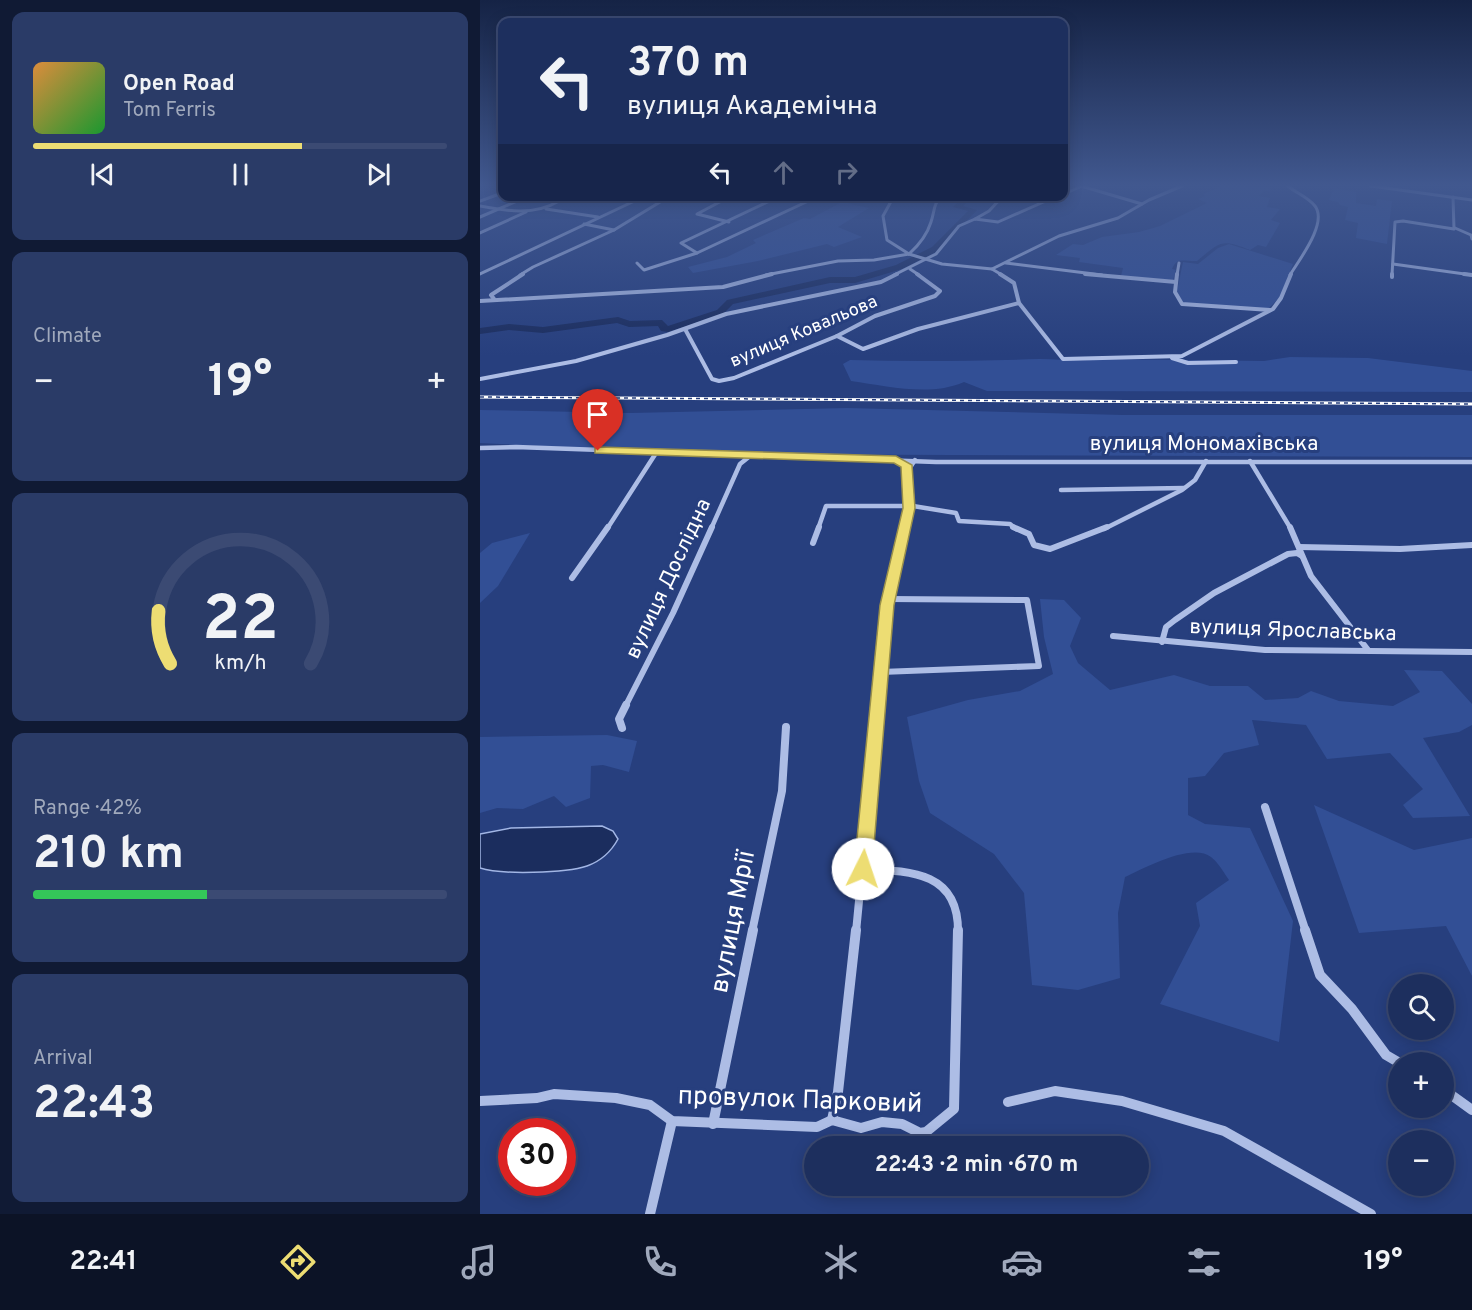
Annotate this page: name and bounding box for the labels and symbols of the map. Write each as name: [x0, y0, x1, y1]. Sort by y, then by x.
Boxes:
street label: вулиця Ковальова: [727, 291, 881, 373]
pin: [572, 389, 623, 451]
street label: вулиця Мономахівська: [1090, 431, 1318, 458]
street label: вулиця Дослідна: [620, 495, 718, 663]
street label: вулиця Ярославська: [1189, 614, 1397, 648]
position arrow: [831, 837, 895, 901]
street label: вулиця Мрії: [704, 848, 764, 996]
street label: провулок Парковий: [677, 1080, 923, 1122]
speed limit sign: 30: [498, 1118, 576, 1196]

